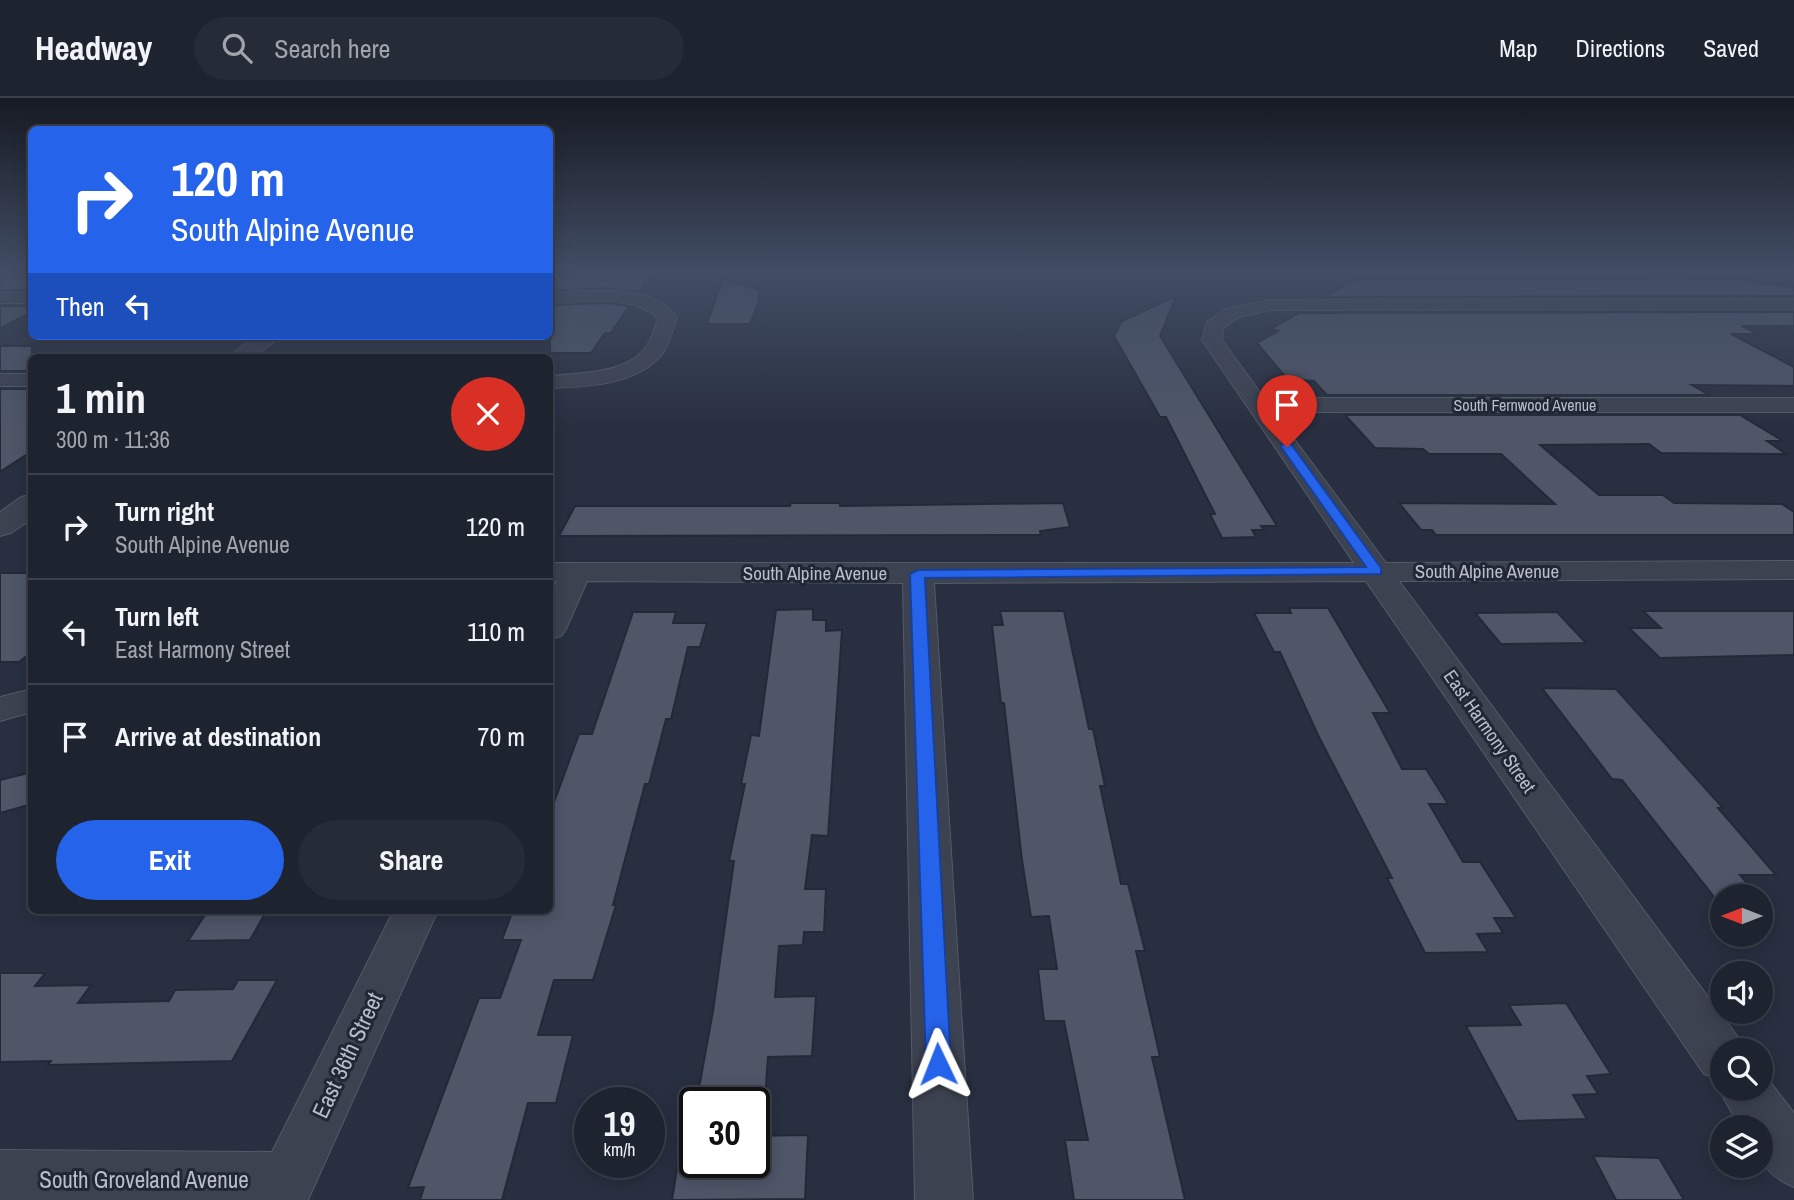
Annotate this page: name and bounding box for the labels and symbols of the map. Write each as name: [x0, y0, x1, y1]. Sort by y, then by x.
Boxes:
pin: [1257, 375, 1317, 447]
street label: South Fernwood Avenue: [1454, 394, 1596, 416]
street label: South Alpine Avenue: [1415, 558, 1559, 584]
street label: South Alpine Avenue: [743, 560, 887, 586]
street label: East Harmony Street: [1438, 664, 1542, 798]
north arrow: [1710, 884, 1773, 947]
street label: East 36th Street: [304, 987, 390, 1123]
position arrow: [901, 1027, 975, 1101]
speed limit sign: 30: [679, 1087, 770, 1178]
street label: South Groveland Avenue: [39, 1164, 249, 1195]

